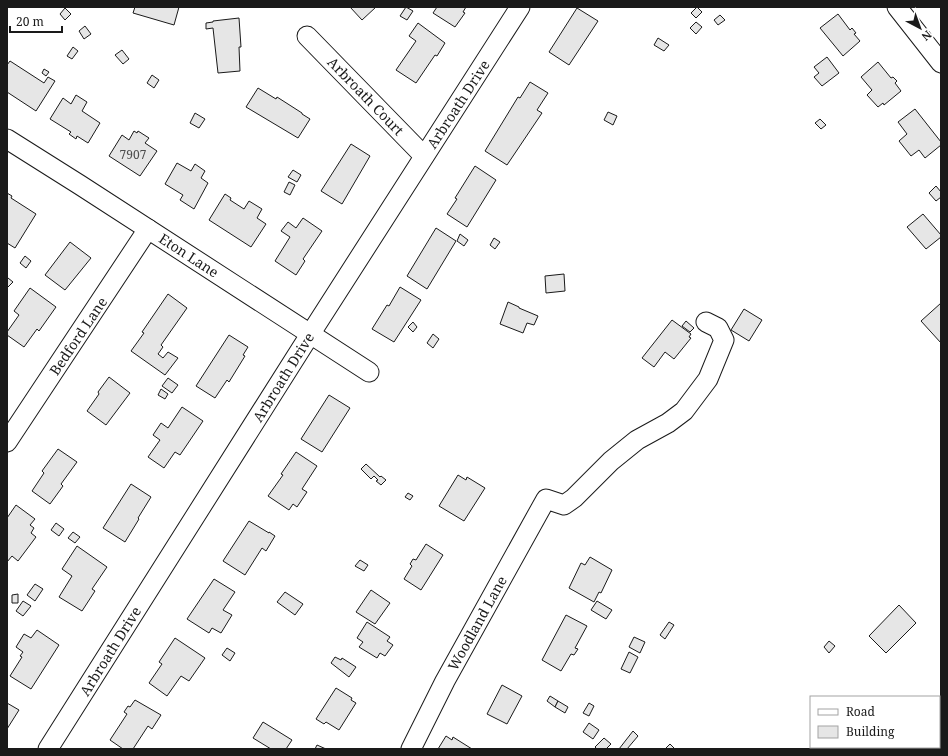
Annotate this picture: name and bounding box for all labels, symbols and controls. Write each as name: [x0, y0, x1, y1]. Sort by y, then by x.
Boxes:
scale bar: [10, 8, 62, 34]
north arrow: [900, 8, 940, 48]
text: 20 m: [16, 13, 44, 30]
text: N: [918, 27, 935, 45]
street label: Arbroath Court: [324, 53, 408, 139]
street label: Arbroath Drive: [422, 56, 494, 152]
house number: 7907: [120, 146, 147, 163]
street label: Eton Lane: [156, 229, 222, 281]
street label: Bedford Lane: [45, 293, 111, 379]
street label: Arbroath Drive: [248, 329, 318, 425]
street label: Woodland Lane: [443, 572, 511, 674]
street label: Arbroath Drive: [75, 603, 145, 699]
legend: [810, 696, 940, 748]
text: Road: [846, 703, 876, 720]
text: Building: [846, 723, 895, 740]

